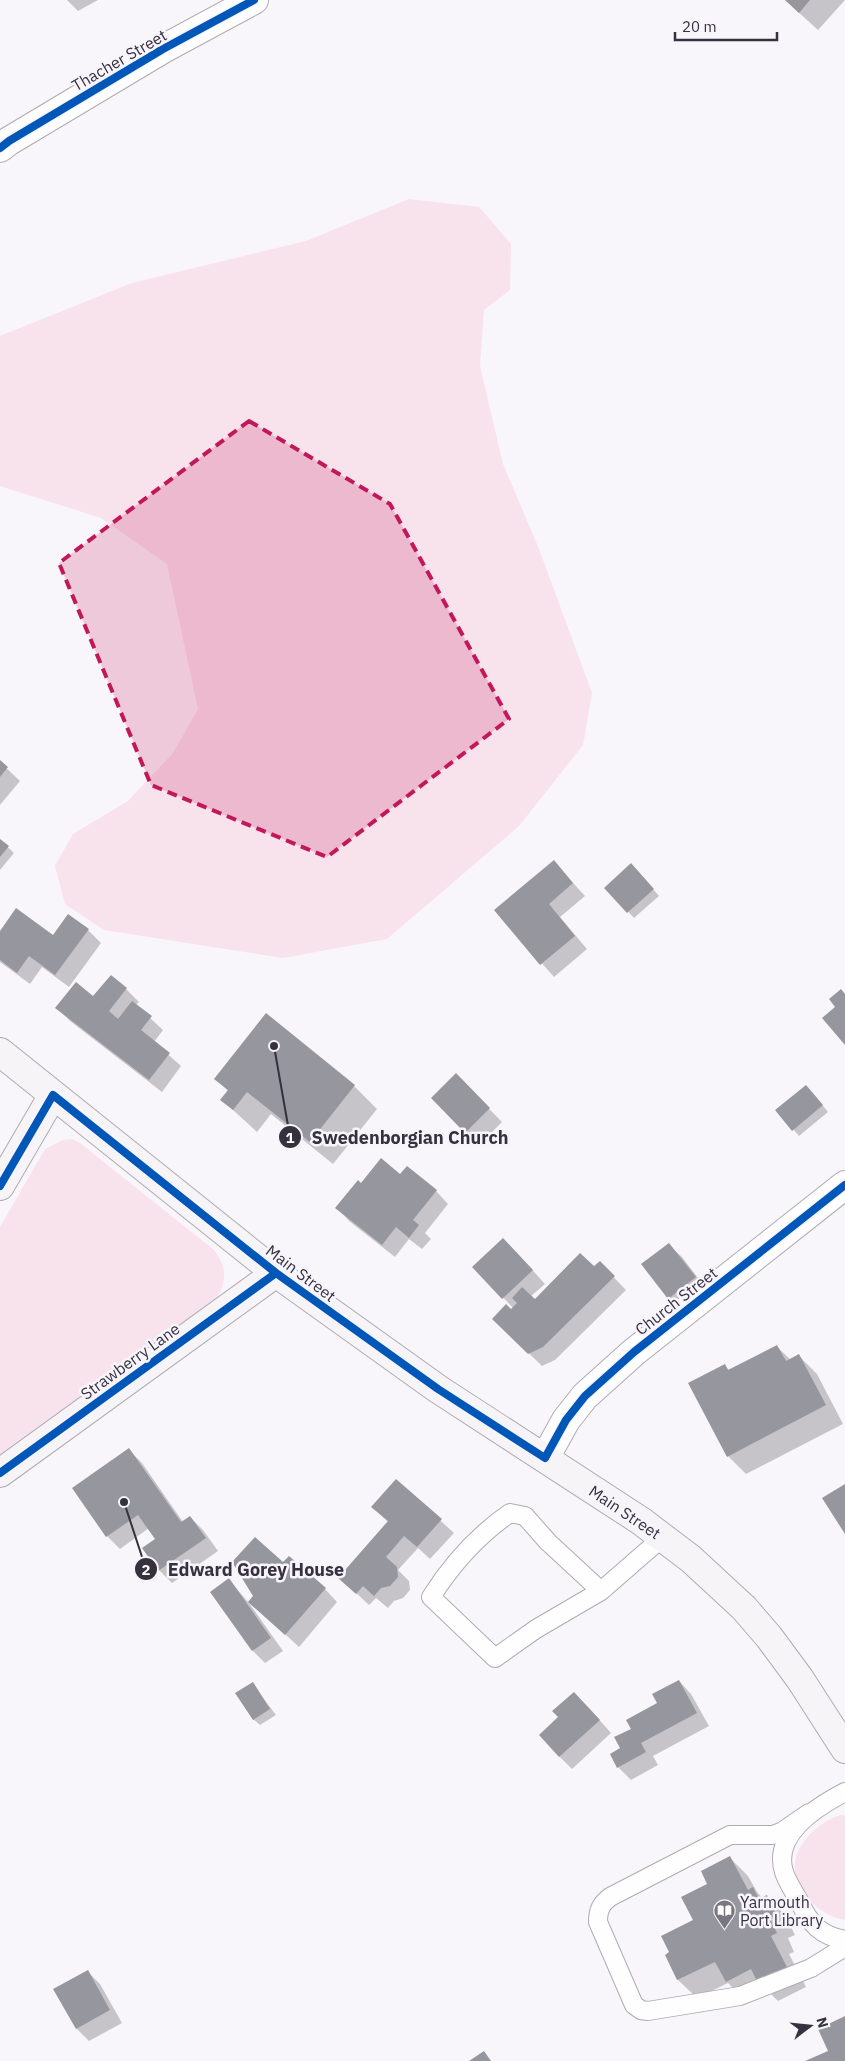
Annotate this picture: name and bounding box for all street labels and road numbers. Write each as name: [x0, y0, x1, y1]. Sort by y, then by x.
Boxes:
street label: Thacher Street: [68, 25, 170, 95]
street label: Main Street: [262, 1240, 340, 1306]
street label: Church Street: [631, 1263, 721, 1339]
street label: Strawberry Lane: [77, 1318, 184, 1404]
street label: Main Street: [585, 1481, 665, 1543]

